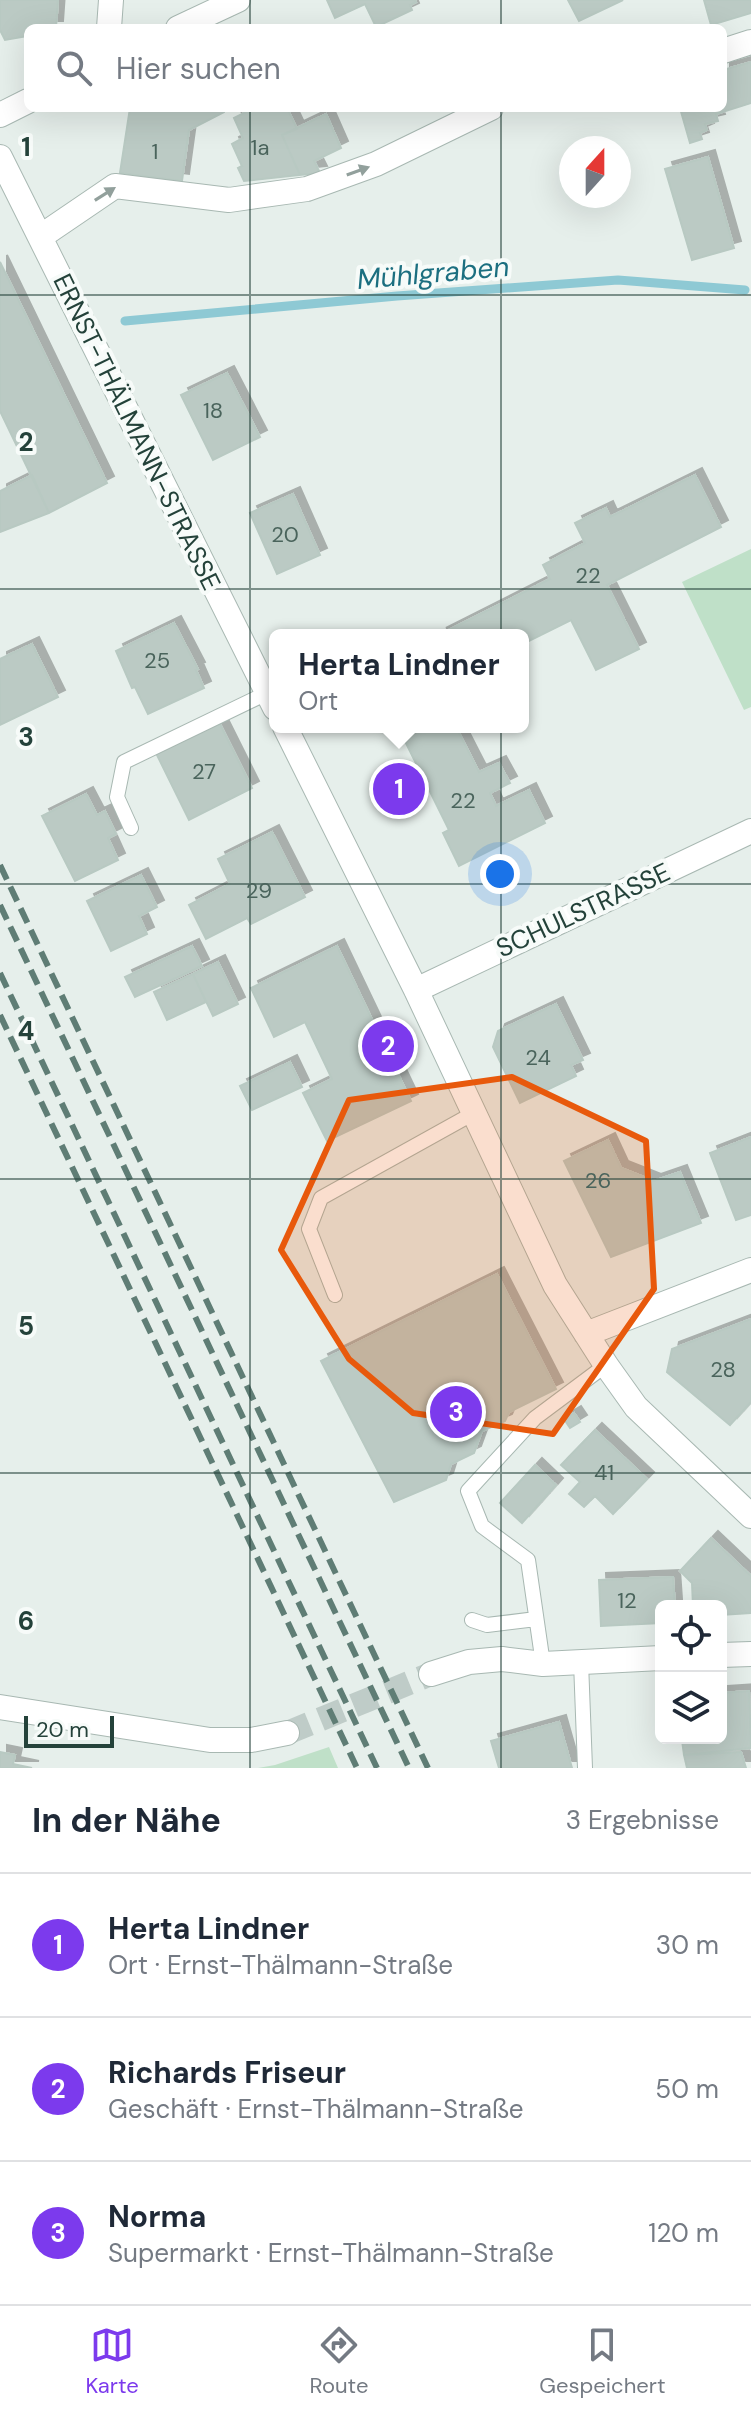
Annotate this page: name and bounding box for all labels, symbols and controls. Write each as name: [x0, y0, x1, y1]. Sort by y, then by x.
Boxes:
search box: [24, 24, 727, 112]
icon: search: [52, 46, 96, 90]
text: Hier suchen: [116, 49, 281, 88]
text: 1: [21, 130, 31, 164]
house number: 1a: [251, 133, 269, 162]
north arrow: [559, 136, 631, 208]
house number: 1: [152, 137, 158, 166]
one-way arrow: [346, 164, 370, 177]
one-way arrow: [93, 187, 116, 202]
water label: Mühlgraben: [355, 248, 511, 298]
street label: ERNST-THÄLMANN-STRASSE: [45, 268, 229, 596]
house number: 18: [203, 396, 223, 425]
text: 2: [18, 425, 34, 459]
house number: 20: [271, 520, 299, 549]
house number: 22: [575, 561, 601, 590]
popup: [269, 629, 529, 733]
text: Herta Lindner: [298, 645, 500, 684]
house number: 25: [144, 646, 170, 675]
text: Ort: [298, 684, 338, 718]
text: 3: [18, 720, 34, 754]
house number: 27: [192, 757, 216, 786]
pin: 1: [373, 759, 425, 819]
house number: 22: [450, 786, 476, 815]
your location: [480, 854, 520, 894]
street label: SCHULSTRASSE: [491, 855, 675, 965]
house number: 29: [246, 876, 272, 905]
text: 4: [18, 1014, 34, 1048]
pin: 2: [362, 1016, 414, 1076]
house number: 24: [525, 1043, 551, 1072]
house number: 26: [585, 1166, 611, 1195]
text: 5: [18, 1309, 34, 1343]
house number: 28: [710, 1355, 736, 1384]
pin: 3: [430, 1382, 482, 1442]
house number: 41: [594, 1458, 614, 1487]
house number: 12: [617, 1586, 637, 1615]
map controls: [655, 1600, 727, 1744]
button: locate: [655, 1600, 727, 1672]
text: 6: [18, 1604, 34, 1638]
button: layers: [655, 1672, 727, 1744]
scale bar: [24, 1712, 114, 1748]
text: 20 m: [36, 1715, 89, 1744]
text: In der Nähe: [32, 1798, 221, 1843]
text: 3 Ergebnisse: [566, 1803, 719, 1837]
text: Herta Lindner: [108, 1909, 309, 1948]
text: 1: [53, 1928, 63, 1962]
text: 30 m: [656, 1928, 719, 1962]
text: Ort · Ernst-Thälmann-Straße: [108, 1948, 453, 1982]
text: Richards Friseur: [108, 2053, 346, 2092]
text: 2: [50, 2072, 66, 2106]
text: 50 m: [655, 2072, 719, 2106]
text: Geschäft · Ernst-Thälmann-Straße: [108, 2092, 524, 2126]
text: Norma: [108, 2197, 206, 2236]
text: 3: [50, 2216, 66, 2250]
text: 120 m: [648, 2216, 719, 2250]
text: Supermarkt · Ernst-Thälmann-Straße: [108, 2236, 554, 2270]
tab: Karte: [85, 2323, 139, 2400]
tab: Route: [310, 2323, 368, 2400]
tab: Gespeichert: [539, 2323, 666, 2400]

